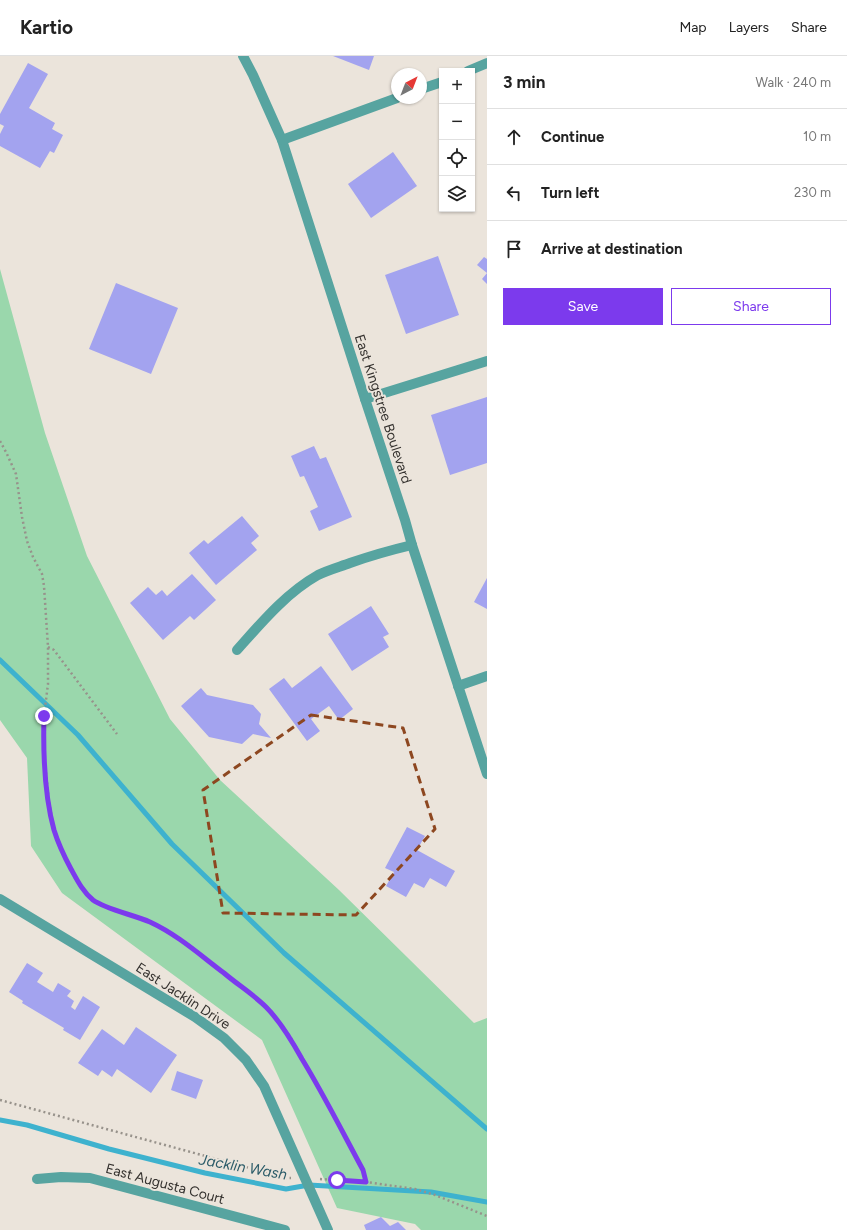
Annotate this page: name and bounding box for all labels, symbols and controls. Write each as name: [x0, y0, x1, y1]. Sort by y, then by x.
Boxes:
text: Kartio: [20, 16, 73, 39]
text: Map: [679, 19, 707, 36]
text: Layers: [729, 19, 769, 36]
text: Share: [791, 19, 827, 36]
north arrow: [391, 68, 427, 104]
map controls: [439, 68, 475, 212]
button: +: [439, 68, 475, 104]
text: 3 min: [503, 72, 545, 92]
text: Walk · 240 m: [756, 75, 831, 90]
button: −: [439, 104, 475, 140]
icon: ahead: [503, 126, 525, 148]
text: Continue: [541, 128, 604, 146]
text: 10 m: [803, 129, 831, 144]
button: locate: [439, 140, 475, 176]
button: layers: [439, 176, 475, 212]
icon: left: [503, 182, 525, 204]
text: Turn left: [541, 184, 599, 202]
text: 230 m: [794, 185, 831, 200]
icon: arrive: [503, 238, 525, 260]
text: Arrive at destination: [541, 240, 682, 258]
button: Save: [503, 288, 663, 325]
button: Share: [671, 288, 831, 325]
street label: East Kingstree Boulevard: [351, 332, 415, 486]
route end: [35, 707, 53, 725]
street label: East Jacklin Drive: [132, 959, 234, 1033]
water label: Jacklin Wash: [197, 1150, 288, 1184]
street label: East Augusta Court: [104, 1160, 226, 1208]
route start: [328, 1171, 346, 1189]

